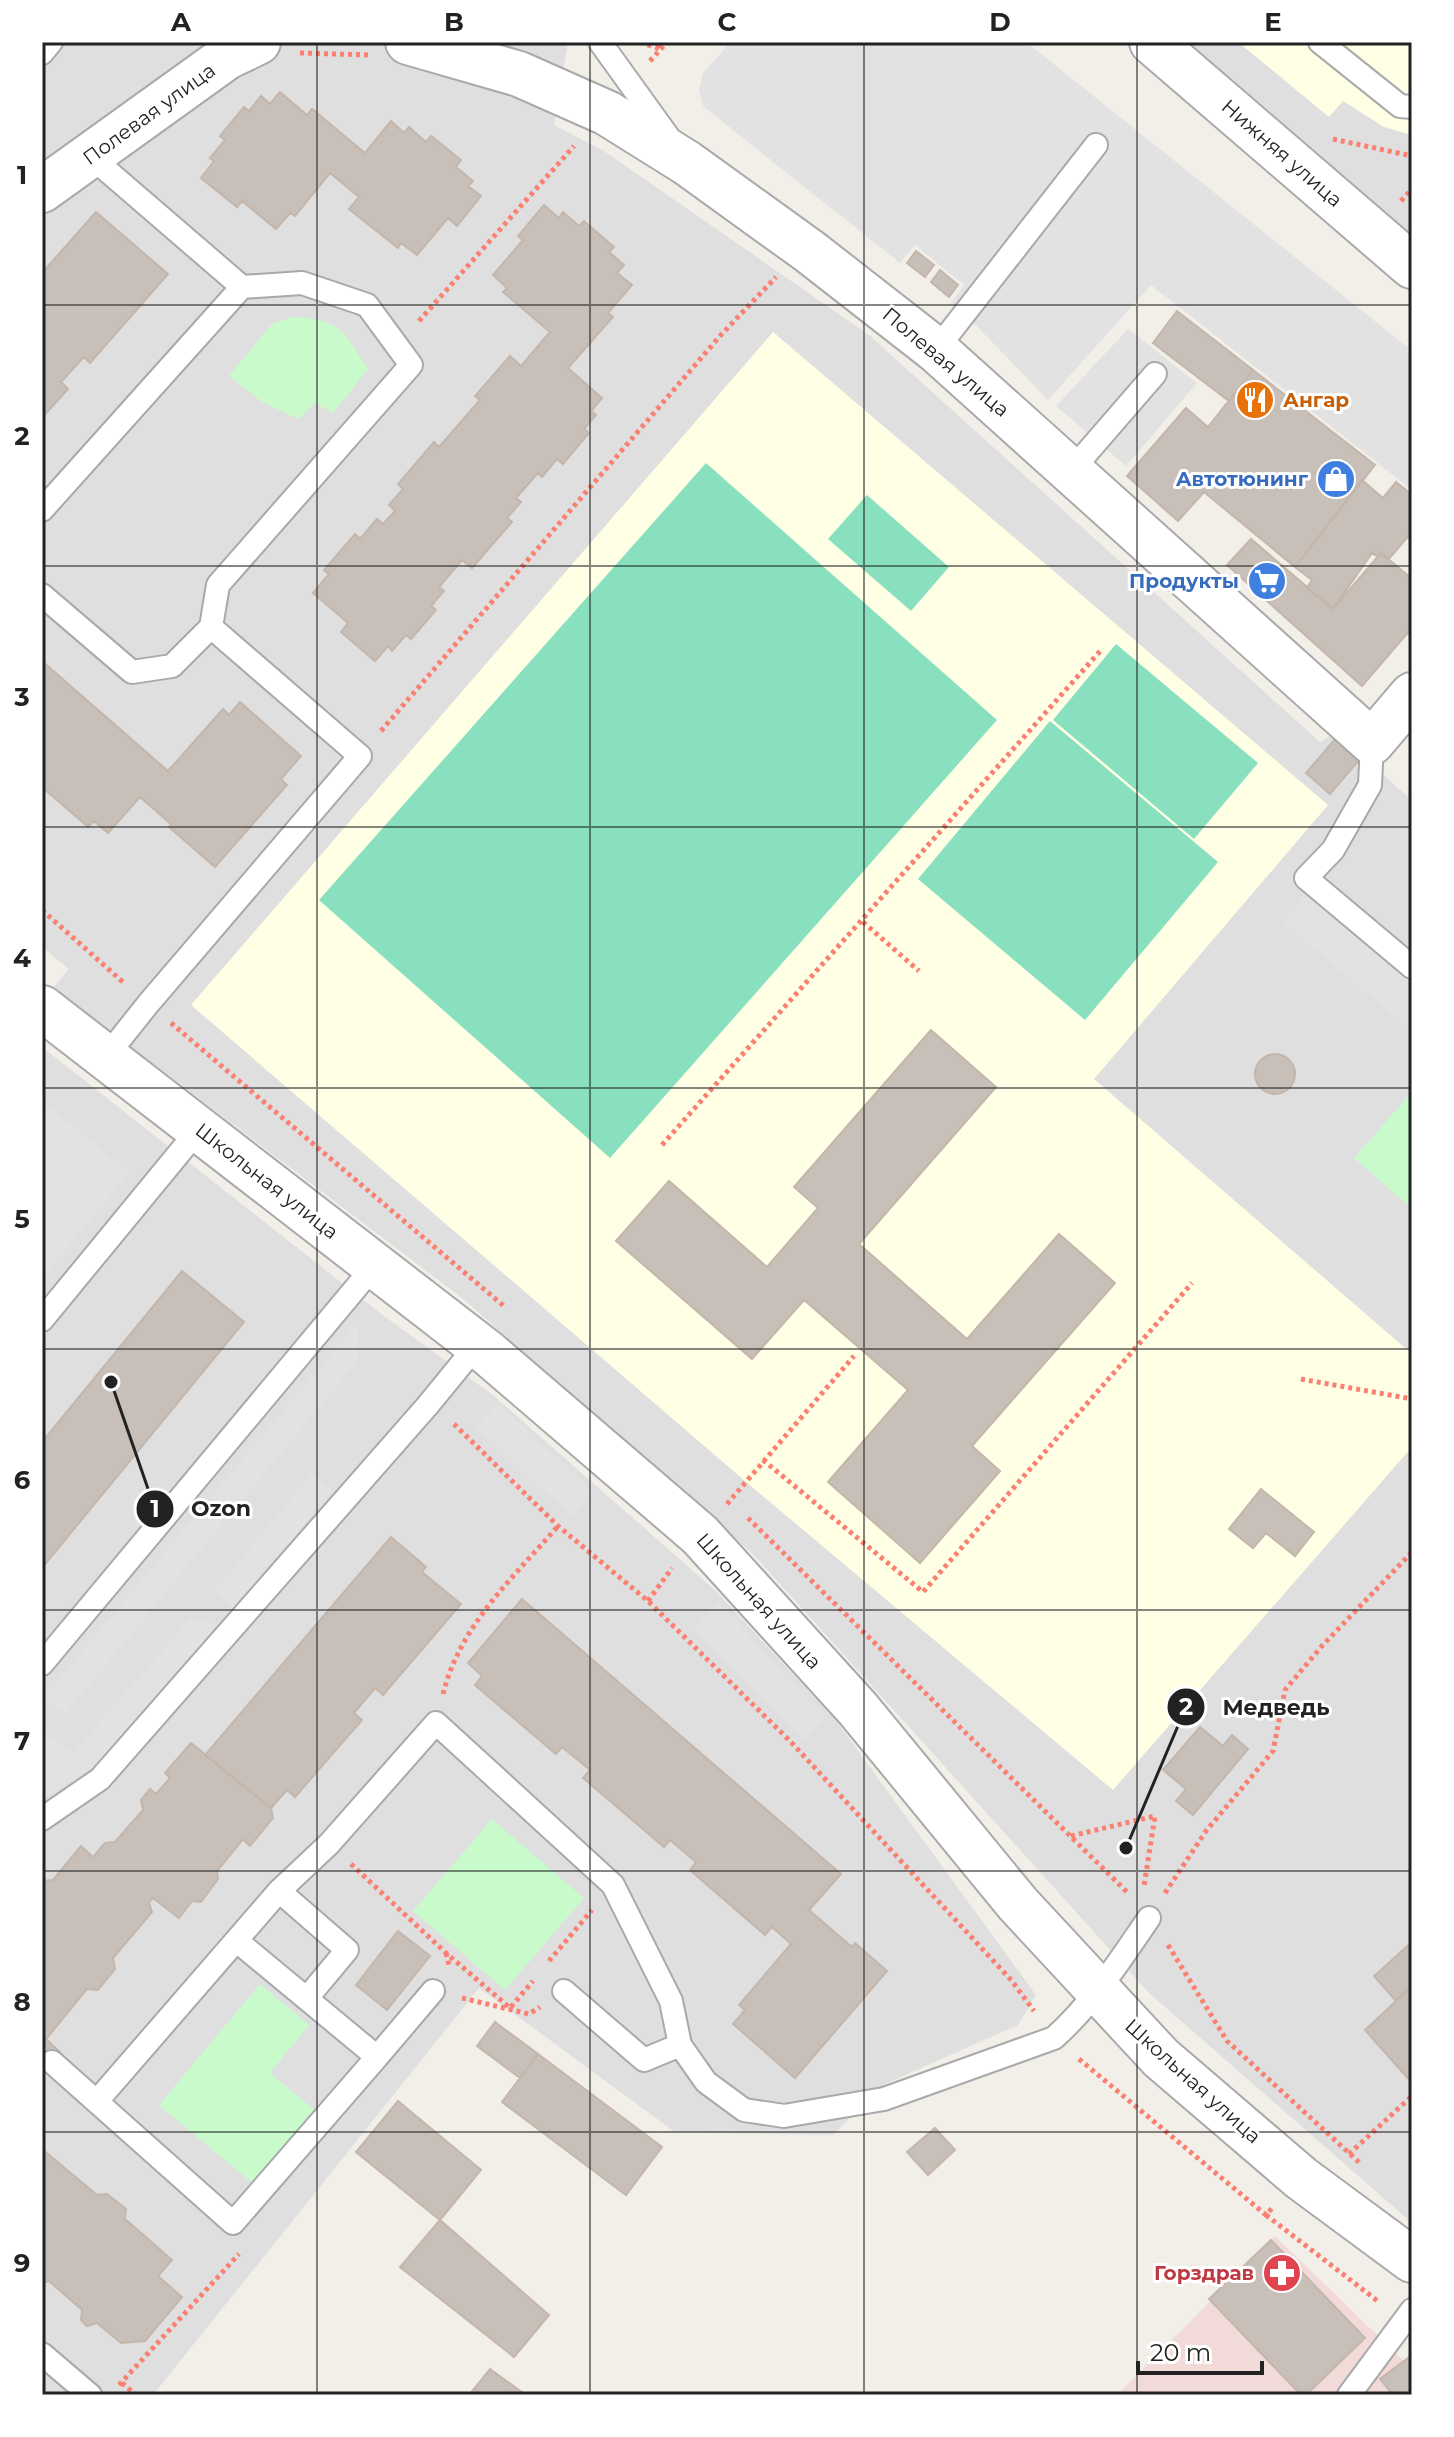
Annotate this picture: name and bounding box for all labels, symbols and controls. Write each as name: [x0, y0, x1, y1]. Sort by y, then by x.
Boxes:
text: A: [170, 6, 192, 38]
text: B: [444, 6, 464, 38]
text: C: [718, 6, 737, 38]
text: D: [989, 6, 1011, 38]
text: E: [1264, 6, 1282, 38]
street label: Полевая улица: [78, 58, 220, 170]
street label: Нижняя улица: [1217, 94, 1347, 212]
text: 1: [17, 159, 27, 191]
street label: Полевая улица: [878, 302, 1014, 422]
restaurant icon: Ангар: [1234, 379, 1276, 421]
place label: Ангар: [1283, 388, 1349, 412]
text: 2: [14, 420, 30, 452]
shop icon: Автотюнинг: [1315, 458, 1357, 500]
place label: Автотюнинг: [1176, 467, 1309, 491]
supermarket icon: Продукты: [1246, 560, 1288, 602]
place label: Продукты: [1129, 569, 1239, 593]
text: 3: [13, 681, 30, 713]
text: 4: [13, 942, 31, 974]
street label: Школьная улица: [191, 1118, 343, 1244]
text: 5: [14, 1203, 30, 1235]
text: 6: [14, 1464, 31, 1496]
callout: Ozon: [135, 1486, 267, 1532]
text: 1: [150, 1494, 160, 1523]
text: Ozon: [191, 1495, 251, 1522]
street label: Школьная улица: [692, 1528, 826, 1674]
callout: Медведь: [1166, 1684, 1345, 1730]
text: 2: [1179, 1692, 1193, 1721]
text: Медведь: [1222, 1694, 1330, 1721]
text: 7: [14, 1725, 30, 1757]
text: 8: [13, 1986, 31, 2018]
street label: Школьная улица: [1120, 2014, 1266, 2148]
text: 9: [14, 2247, 30, 2279]
pharmacy icon: Горздрав: [1261, 2252, 1303, 2294]
place label: Горздрав: [1154, 2261, 1254, 2285]
scale bar: [1138, 2325, 1262, 2375]
text: 20 m: [1150, 2338, 1211, 2367]

